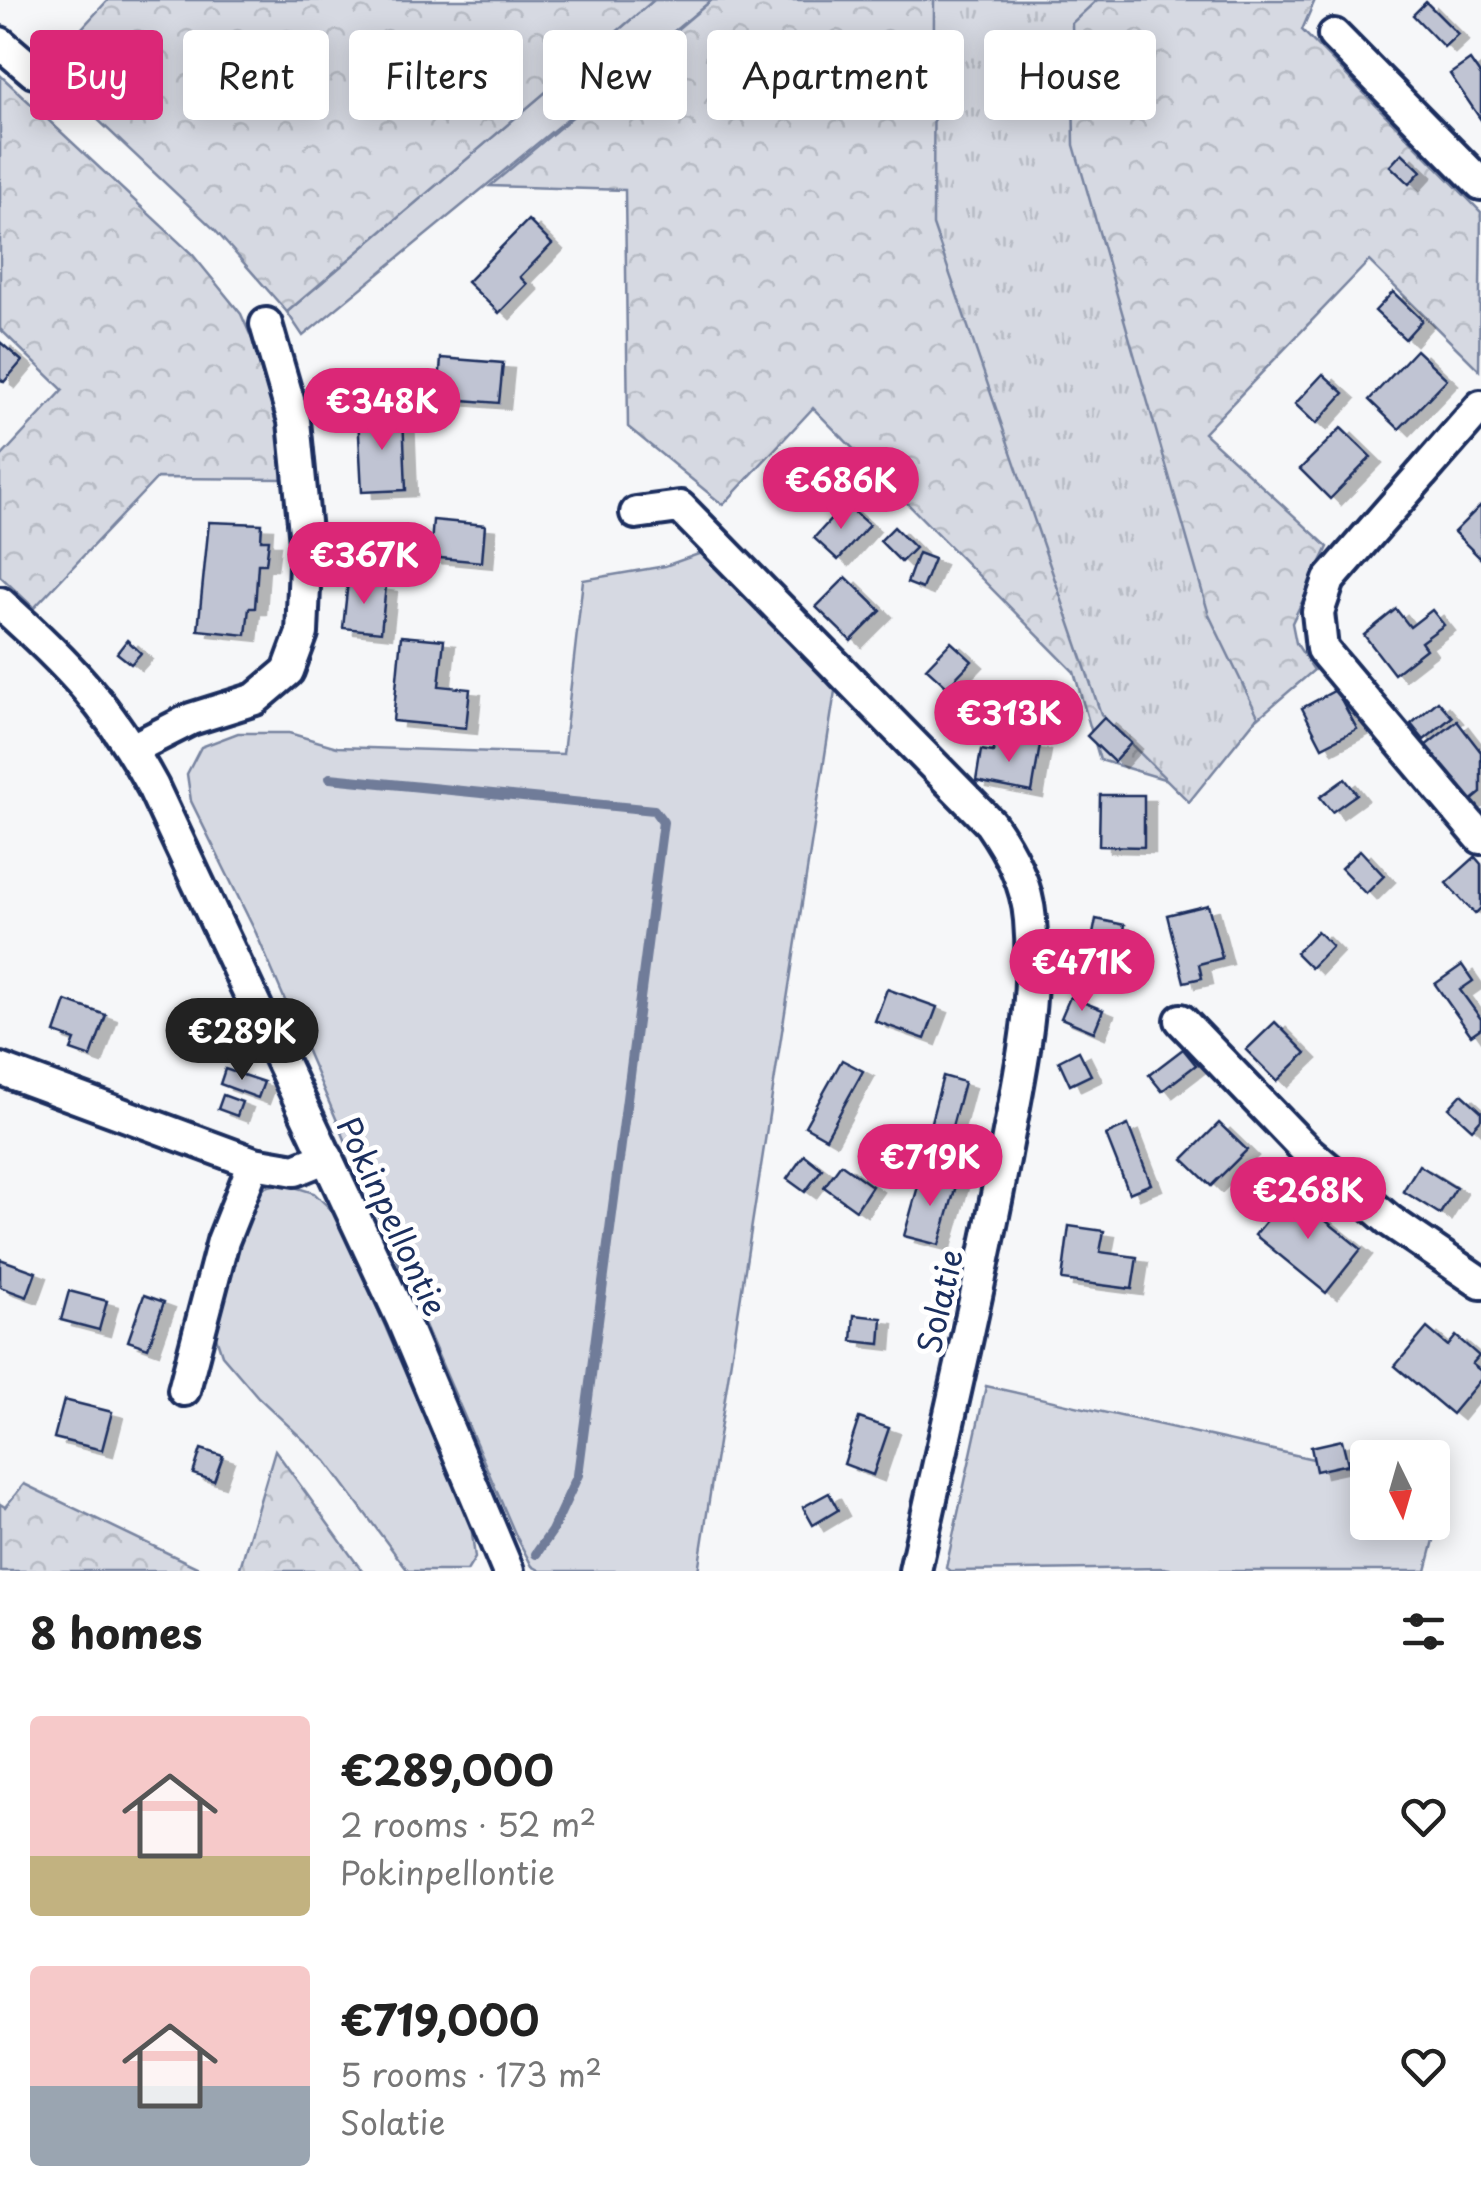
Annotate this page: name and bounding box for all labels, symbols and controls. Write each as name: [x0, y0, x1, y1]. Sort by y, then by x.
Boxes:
chip: Buy: [30, 30, 163, 120]
chip: Rent: [183, 30, 329, 120]
chip: Filters: [349, 30, 523, 120]
chip: New: [543, 30, 687, 120]
chip: Apartment: [707, 30, 964, 120]
chip: House: [984, 30, 1156, 120]
pin: €348K: [312, 368, 452, 453]
text: €348K: [325, 376, 439, 424]
pin: €686K: [771, 447, 911, 532]
text: €686K: [785, 455, 897, 503]
pin: €367K: [294, 522, 434, 607]
text: €367K: [309, 530, 419, 578]
pin: €313K: [939, 680, 1079, 765]
text: €313K: [956, 688, 1062, 736]
pin: €471K: [1012, 929, 1152, 1014]
text: €471K: [1032, 937, 1132, 985]
pin: €289K: [172, 998, 312, 1083]
text: €289K: [188, 1006, 296, 1054]
street label: Pokinpellontie: [326, 1108, 460, 1324]
pin: €719K: [860, 1124, 1000, 1209]
text: €719K: [879, 1132, 981, 1180]
pin: €268K: [1238, 1157, 1378, 1242]
text: €268K: [1252, 1165, 1364, 1213]
street label: Solatie: [904, 1244, 974, 1358]
north arrow: [1350, 1440, 1450, 1540]
map controls: [1350, 1440, 1450, 1540]
text: 8 homes: [30, 1600, 203, 1663]
icon: filters: [1396, 1604, 1451, 1659]
text: €289,000: [340, 1737, 554, 1800]
icon: home: [110, 1756, 230, 1876]
icon: heart: [1396, 1789, 1451, 1844]
text: 2 rooms · 52 m²: [340, 1800, 596, 1848]
text: Pokinpellontie: [340, 1848, 555, 1896]
text: €719,000: [340, 1987, 539, 2050]
icon: home: [110, 2006, 230, 2126]
icon: heart: [1396, 2039, 1451, 2094]
text: 5 rooms · 173 m²: [340, 2050, 602, 2098]
text: Solatie: [340, 2098, 445, 2146]

